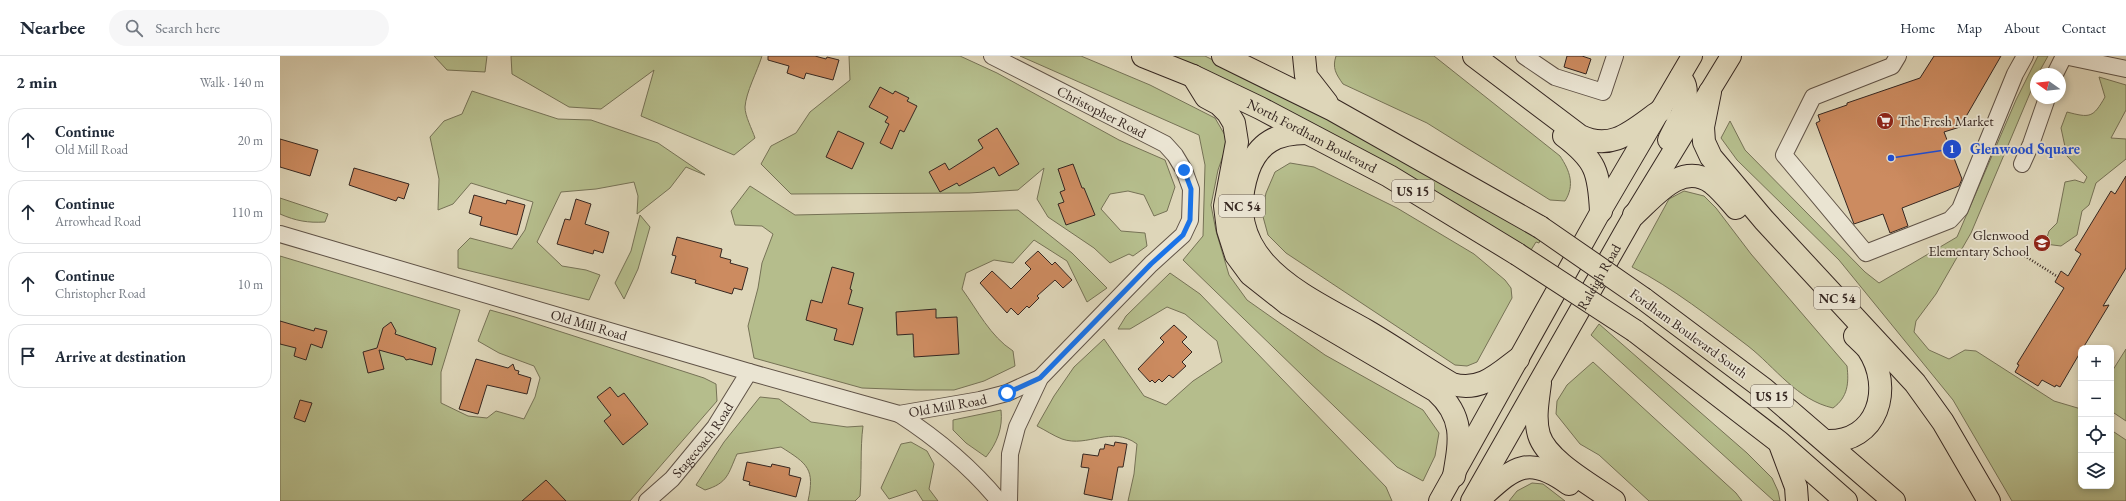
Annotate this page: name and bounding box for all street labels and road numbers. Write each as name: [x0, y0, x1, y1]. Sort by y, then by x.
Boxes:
street label: Christopher Road: [1054, 82, 1150, 142]
street label: North Fordham Boulevard: [1244, 94, 1381, 177]
road number: US 15: [1392, 180, 1434, 202]
road number: NC 54: [1219, 195, 1265, 217]
street label: Raleigh Road: [1573, 240, 1625, 313]
street label: Fordham Boulevard South: [1626, 284, 1752, 382]
road number: NC 54: [1814, 287, 1860, 309]
street label: Old Mill Road: [549, 305, 630, 345]
road number: US 15: [1751, 385, 1793, 407]
street label: Old Mill Road: [907, 389, 990, 421]
street label: Stagecoach Road: [668, 398, 738, 481]

